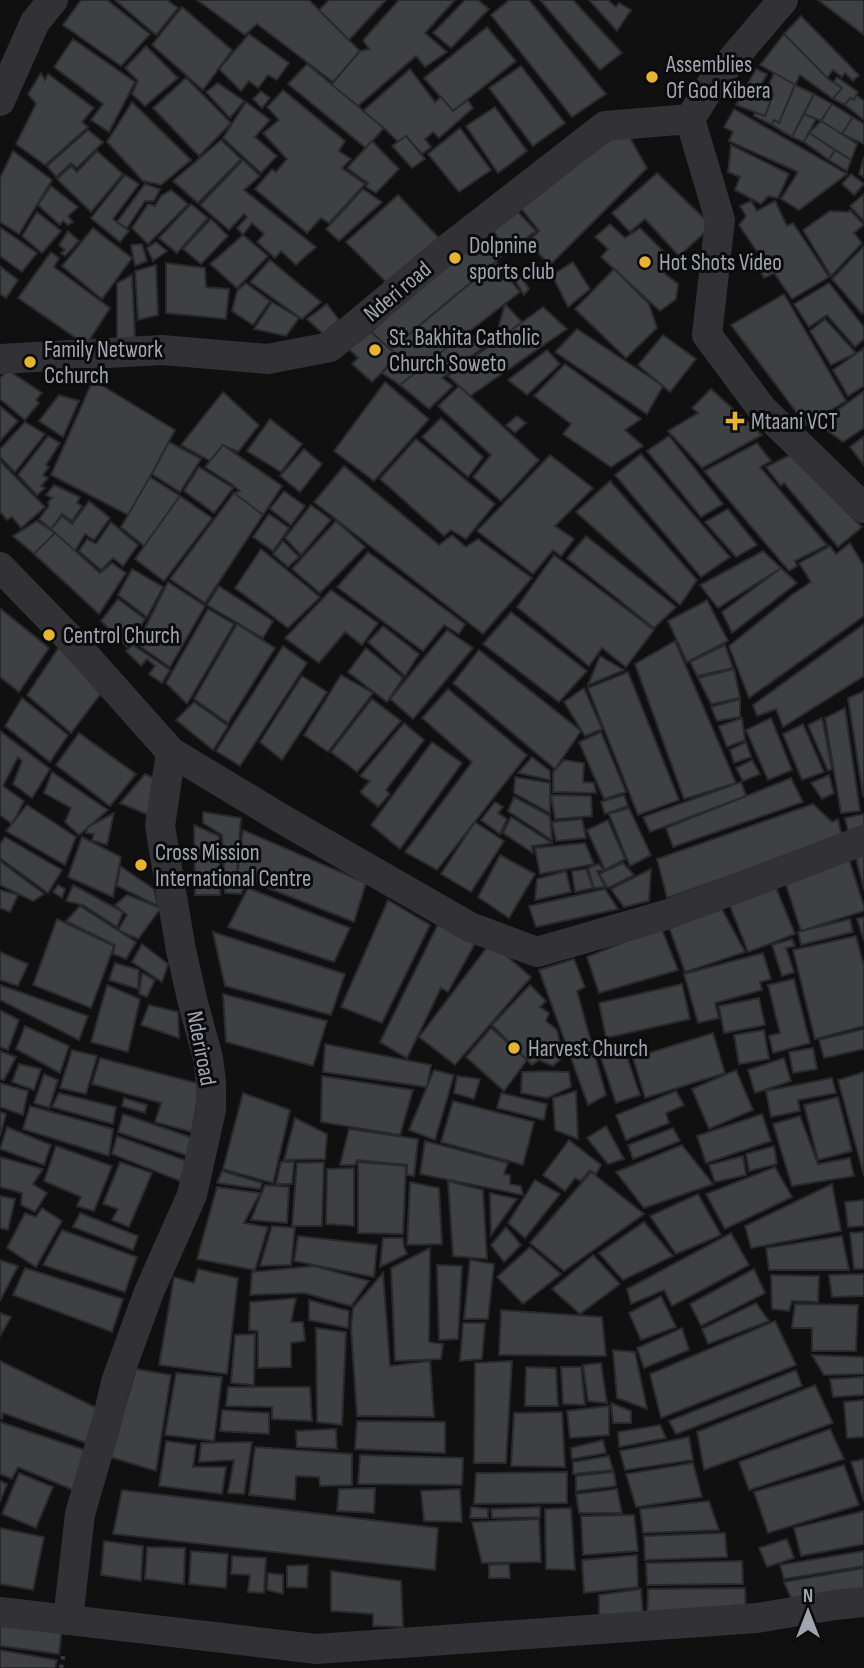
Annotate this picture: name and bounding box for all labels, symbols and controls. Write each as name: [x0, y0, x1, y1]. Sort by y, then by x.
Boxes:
place label: Assemblies Of God Kibera: [665, 51, 771, 105]
marker: Assemblies Of God Kibera: [644, 69, 660, 85]
place label: Dolpnine sports club: [469, 232, 555, 286]
place label: Hot Shots Video: [659, 249, 782, 277]
marker: Dolpnine sports club: [447, 250, 463, 266]
marker: Hot Shots Video: [637, 254, 653, 270]
street label: Nderi road: [358, 256, 437, 328]
place label: St. Bakhita Catholic Church Soweto: [389, 324, 540, 378]
place label: Family Network Cchurch: [44, 336, 163, 390]
marker: St. Bakhita Catholic Church Soweto: [367, 342, 383, 358]
marker: Family Network Cchurch: [22, 354, 38, 370]
place label: Mtaani VCT: [751, 408, 838, 436]
marker: Mtaani VCT: [725, 411, 745, 431]
place label: Centrol Church: [63, 622, 180, 650]
marker: Centrol Church: [41, 627, 57, 643]
place label: Cross Mission International Centre: [155, 839, 311, 893]
marker: Cross Mission International Centre: [133, 857, 149, 873]
street label: Nderiroad: [180, 1008, 222, 1088]
place label: Harvest Church: [528, 1035, 648, 1063]
marker: Harvest Church: [506, 1040, 522, 1056]
north arrow: [773, 1577, 843, 1647]
text: N: [803, 1585, 813, 1608]

